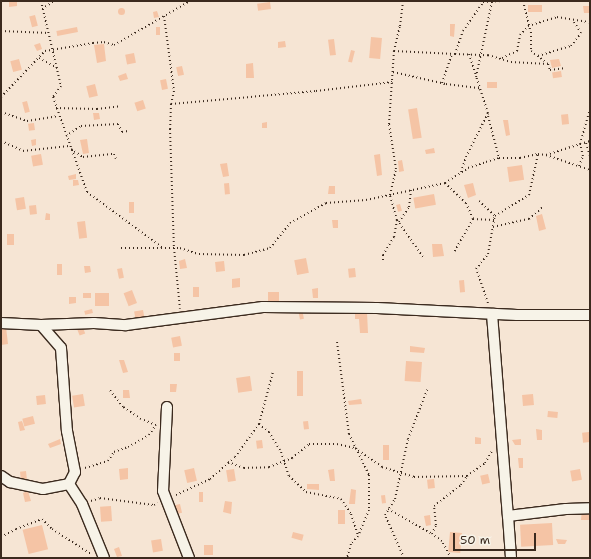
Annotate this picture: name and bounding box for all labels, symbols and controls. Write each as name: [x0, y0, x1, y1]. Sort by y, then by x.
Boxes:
scale bar: [455, 525, 538, 551]
text: 50 m: [460, 532, 490, 548]

